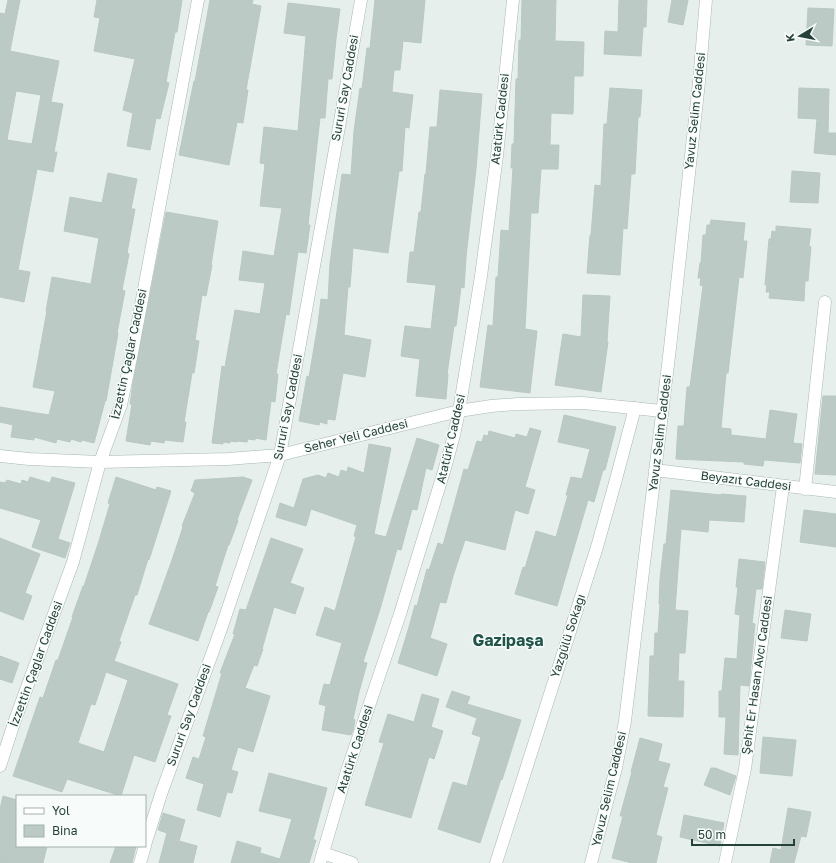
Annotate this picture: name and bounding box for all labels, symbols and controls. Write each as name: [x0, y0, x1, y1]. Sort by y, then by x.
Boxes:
north arrow: [780, 16, 820, 56]
street label: Sururi Say Caddesi: [328, 33, 361, 142]
text: K: [783, 33, 797, 43]
street label: Yavuz Selim Caddesi: [681, 52, 708, 170]
street label: Atatürk Caddesi: [487, 73, 512, 165]
street label: İzzettin Çağlar Caddesi: [107, 287, 150, 421]
street label: Sururi Say Caddesi: [270, 352, 305, 461]
street label: Yavuz Selim Caddesi: [645, 374, 674, 492]
street label: Atatürk Caddesi: [433, 392, 468, 485]
street label: Seher Yeli Caddesi: [302, 415, 409, 456]
street label: Beyazıt Caddesi: [700, 467, 792, 494]
street label: Yazgülü Sokağı: [547, 592, 588, 680]
street label: Şehit Er Hasan Avcı Caddesi: [738, 595, 775, 755]
street label: İzzettin Çağlar Caddesi: [6, 599, 65, 729]
district label: Gazipaşa: [473, 630, 543, 650]
street label: Sururi Say Caddesi: [163, 662, 214, 768]
street label: Atatürk Caddesi: [333, 703, 376, 795]
street label: Yavuz Selim Caddesi: [588, 730, 629, 848]
legend: [16, 795, 146, 847]
text: Yol: [52, 803, 70, 818]
scale bar: [692, 821, 794, 847]
text: Bina: [52, 823, 77, 838]
text: 50 m: [698, 827, 726, 842]

